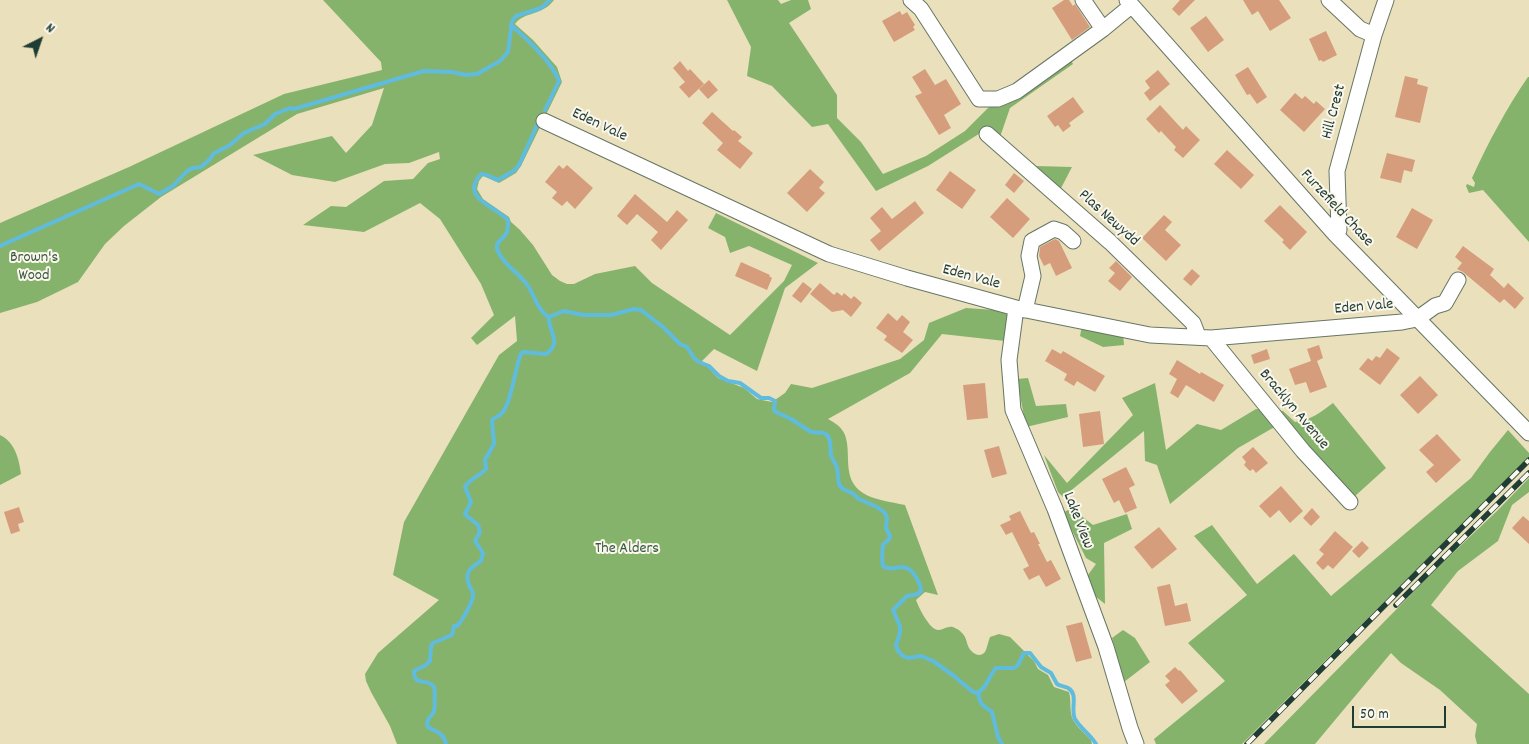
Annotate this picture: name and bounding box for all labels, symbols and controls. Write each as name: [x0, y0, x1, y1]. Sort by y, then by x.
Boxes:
north arrow: [15, 15, 65, 65]
text: N: [41, 19, 59, 38]
street label: Hill Crest: [1318, 83, 1352, 141]
street label: Eden Vale: [568, 105, 630, 147]
street label: Furzefield Chase: [1295, 166, 1377, 252]
street label: Plas Newydd: [1073, 187, 1143, 251]
park label: Brown's Wood: [10, 249, 58, 287]
street label: Eden Vale: [940, 261, 1002, 295]
street label: Eden Vale: [1334, 296, 1394, 320]
street label: Bracklyn Avenue: [1254, 366, 1332, 454]
street label: Lake View: [1057, 490, 1097, 552]
park label: The Alders: [595, 540, 659, 560]
scale bar: [1354, 696, 1448, 728]
text: 50 m: [1360, 704, 1389, 726]

